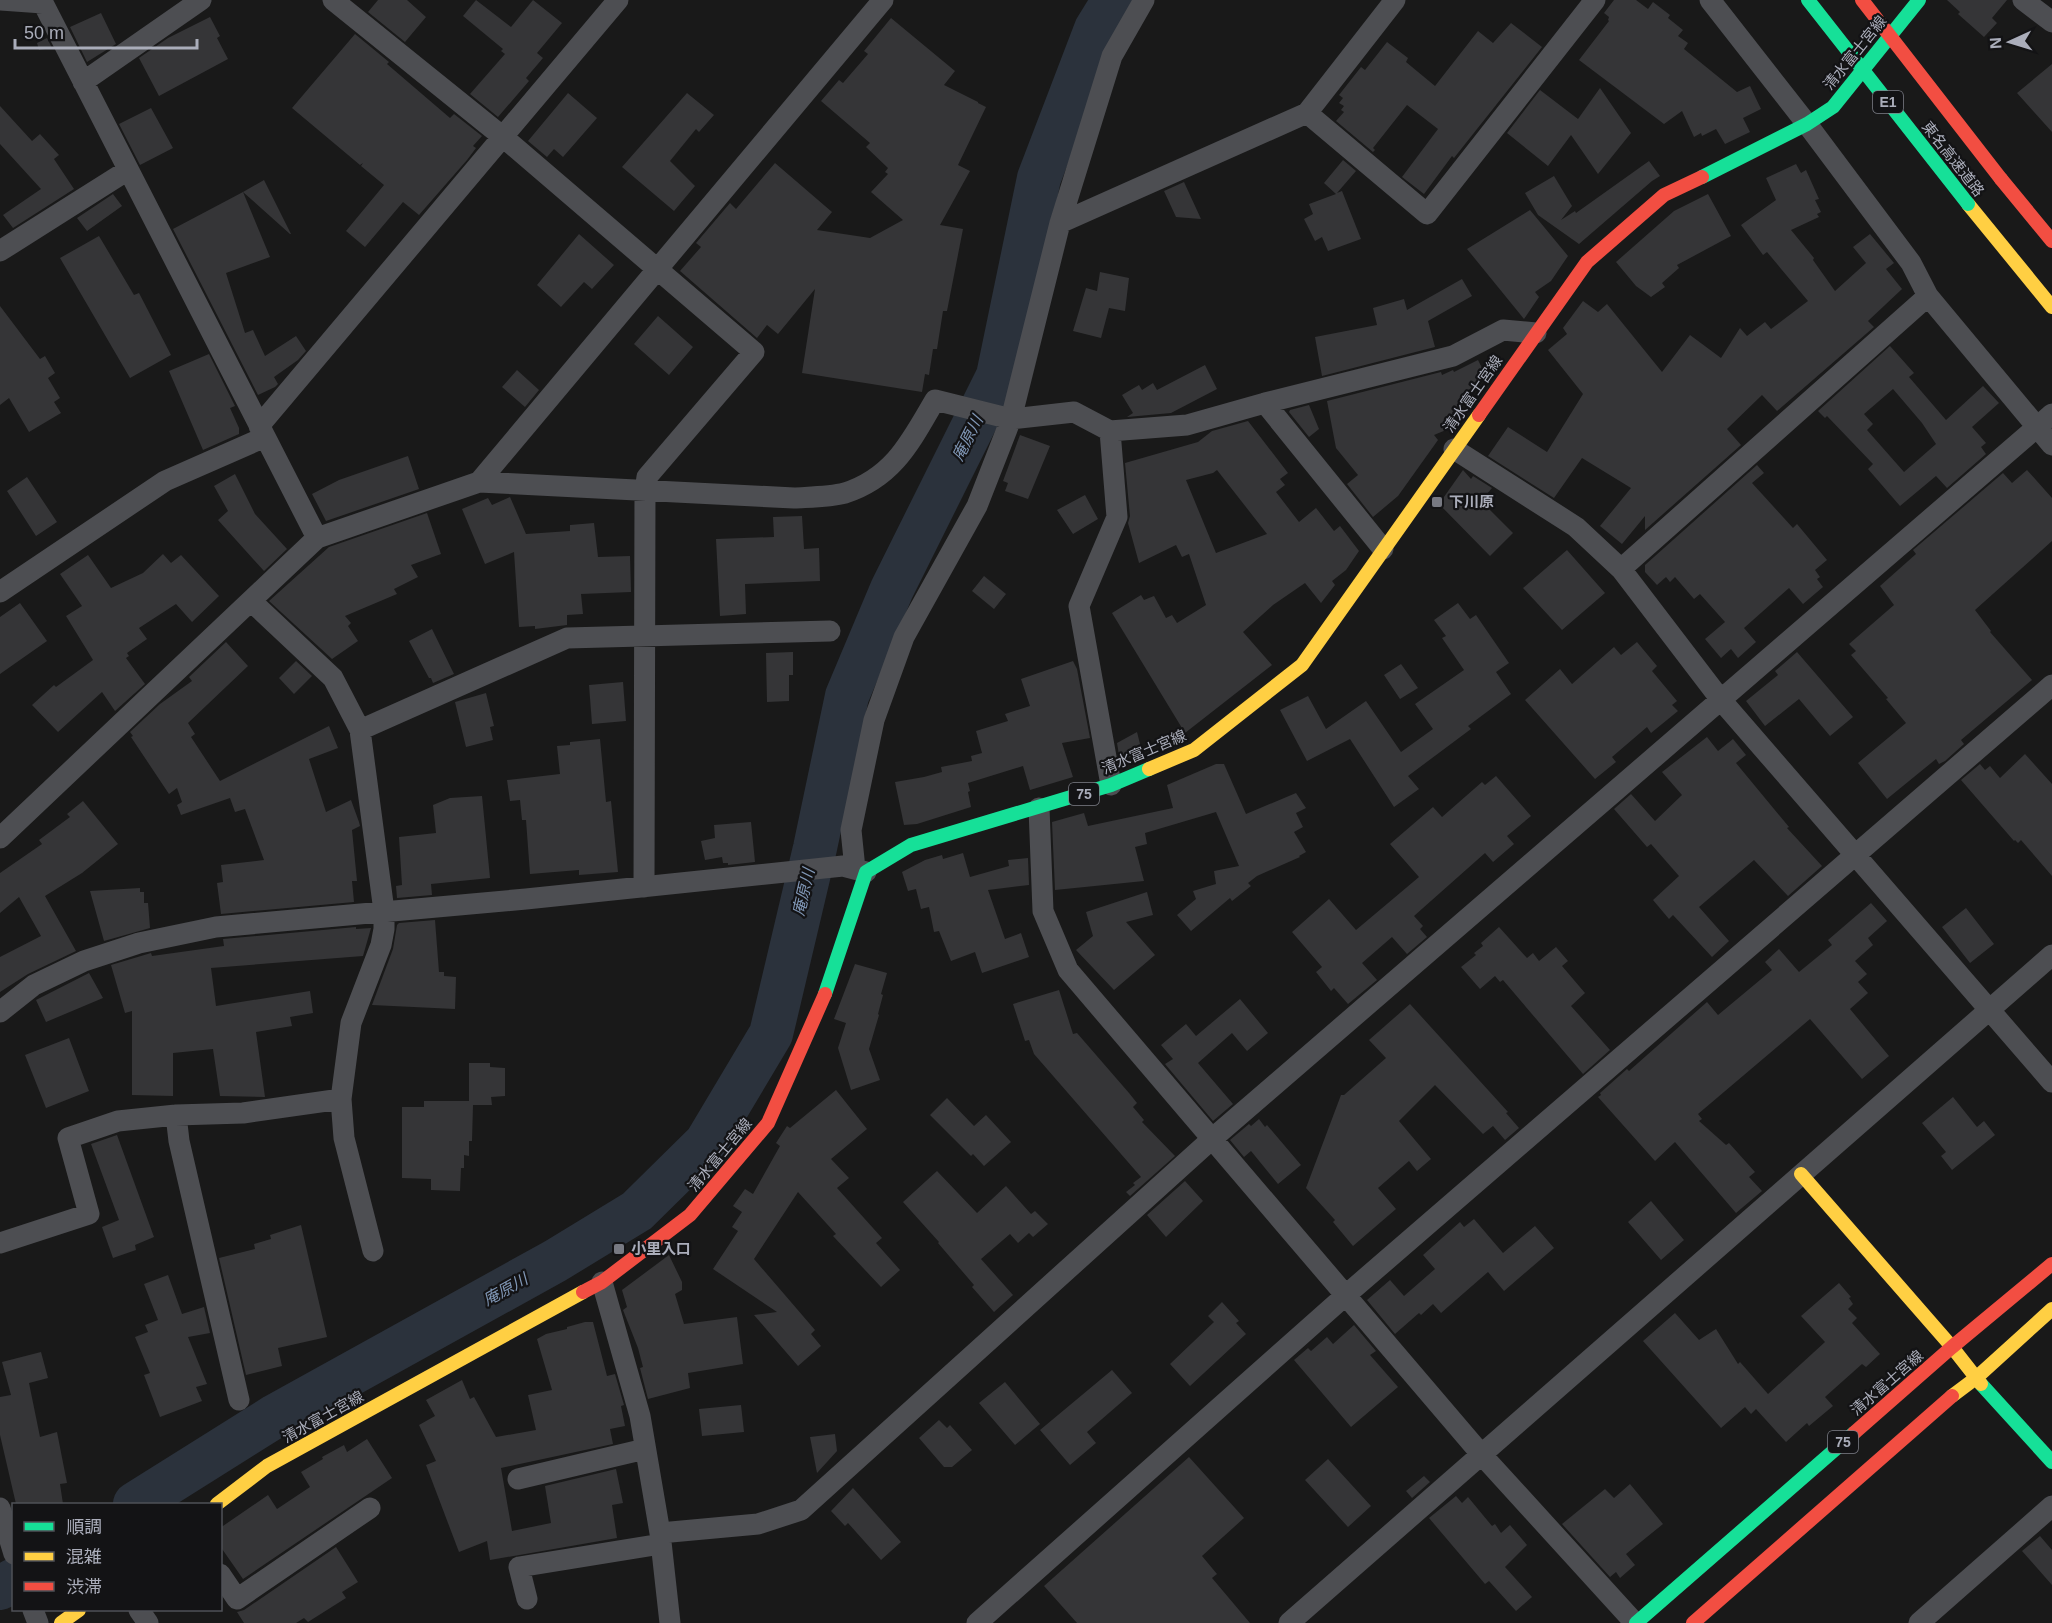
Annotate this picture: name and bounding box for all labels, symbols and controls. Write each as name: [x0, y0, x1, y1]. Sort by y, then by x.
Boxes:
scale bar: [15, 12, 196, 50]
street label: 清水富士宮線: [1820, 12, 1890, 93]
north arrow: [1980, 12, 2040, 72]
text: 50 m: [24, 23, 64, 43]
text: N: [1987, 37, 2004, 49]
road number: E1: [1873, 91, 1903, 113]
street label: 東名高速道路: [1919, 118, 1988, 199]
street label: 清水富士宮線: [1440, 352, 1505, 435]
water label: 庵原川: [949, 411, 987, 463]
place label: 下川原: [1449, 493, 1494, 510]
marker: 下川原: [1430, 495, 1444, 509]
street label: 清水富士宮線: [1099, 726, 1189, 777]
road number: 75: [1069, 783, 1099, 805]
water label: 庵原川: [790, 865, 818, 917]
street label: 清水富士宮線: [684, 1115, 755, 1195]
place label: 小里入口: [631, 1240, 691, 1257]
marker: 小里入口: [612, 1242, 626, 1256]
water label: 庵原川: [480, 1269, 532, 1309]
street label: 清水富士宮線: [1847, 1347, 1926, 1419]
street label: 清水富士宮線: [279, 1387, 366, 1446]
road number: 75: [1828, 1431, 1858, 1453]
legend: [12, 1503, 222, 1611]
text: 順調: [66, 1517, 102, 1537]
text: 混雑: [66, 1547, 102, 1567]
text: 渋滞: [66, 1577, 102, 1597]

